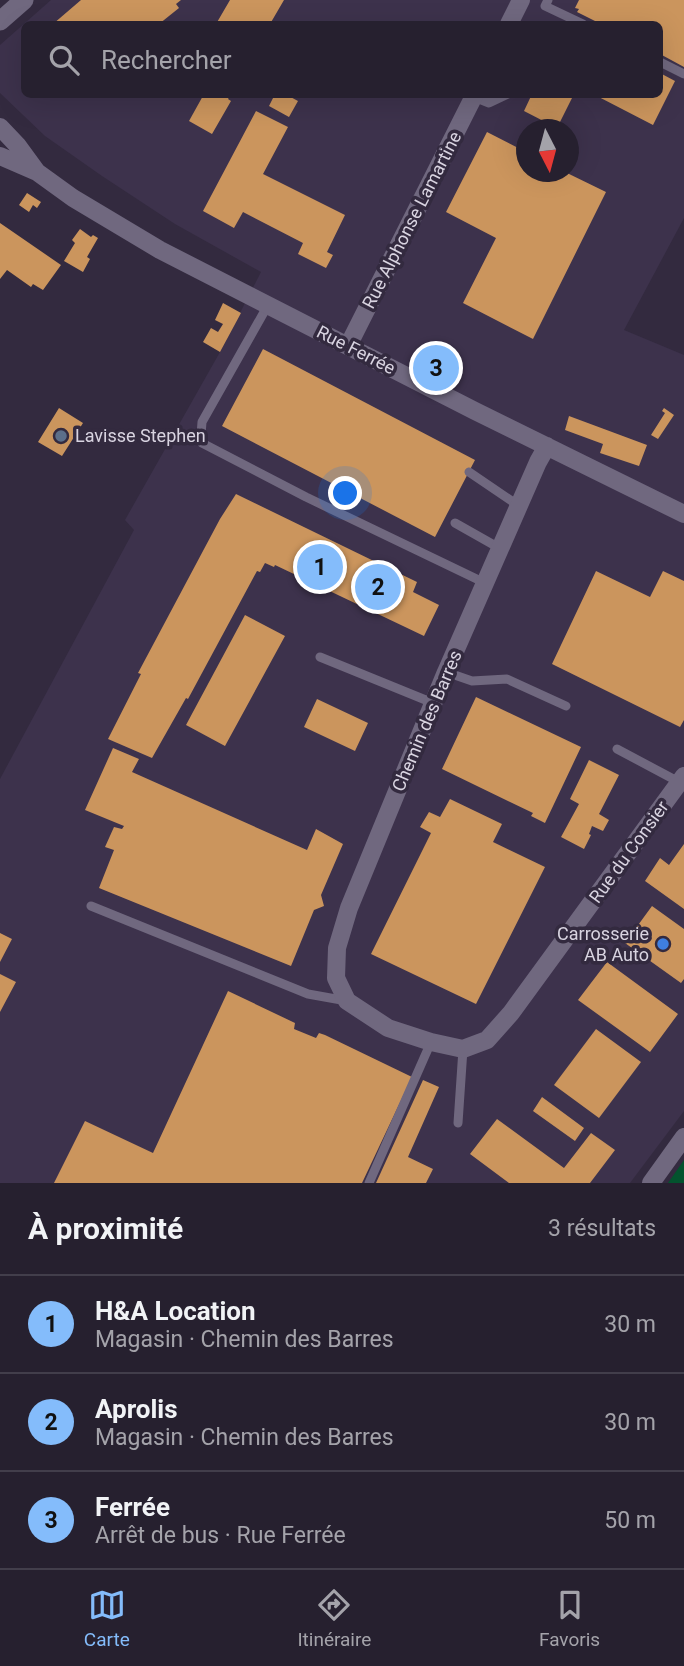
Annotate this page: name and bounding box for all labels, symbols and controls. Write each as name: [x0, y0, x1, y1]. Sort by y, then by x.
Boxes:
search box: [21, 21, 663, 98]
icon: search: [45, 41, 83, 79]
text: Rechercher: [101, 45, 232, 75]
north arrow: [516, 119, 579, 182]
street label: Rue Alphonse Lamartine: [358, 128, 465, 312]
street label: Rue Ferrée: [313, 321, 399, 378]
pin: 3: [413, 342, 459, 394]
place label: Lavisse Stephen: [75, 425, 206, 446]
marker: Lavisse Stephen: [53, 428, 69, 444]
your location: [328, 476, 362, 510]
pin: 1: [297, 541, 343, 593]
pin: 2: [355, 561, 401, 613]
street label: Chemin des Barres: [387, 647, 466, 794]
street label: Rue du Consier: [585, 797, 673, 907]
place label: Carrosserie AB Auto: [557, 923, 649, 965]
marker: Carrosserie AB Auto: [655, 936, 671, 952]
text: À proximité: [28, 1211, 183, 1246]
text: 3 résultats: [548, 1215, 656, 1242]
text: H&A Location: [95, 1296, 256, 1326]
text: 1: [44, 1311, 58, 1338]
text: 30 m: [604, 1311, 656, 1338]
text: Magasin · Chemin des Barres: [95, 1326, 394, 1353]
text: Aprolis: [95, 1394, 178, 1424]
text: 2: [44, 1409, 58, 1436]
text: 30 m: [604, 1409, 656, 1436]
text: Magasin · Chemin des Barres: [95, 1424, 394, 1451]
text: Ferrée: [95, 1492, 170, 1522]
text: 3: [44, 1507, 58, 1534]
text: 50 m: [604, 1507, 656, 1534]
text: Arrêt de bus · Rue Ferrée: [95, 1522, 346, 1549]
tab: Carte: [84, 1586, 130, 1651]
tab: Itinéraire: [297, 1586, 371, 1651]
tab: Favoris: [539, 1586, 600, 1651]

